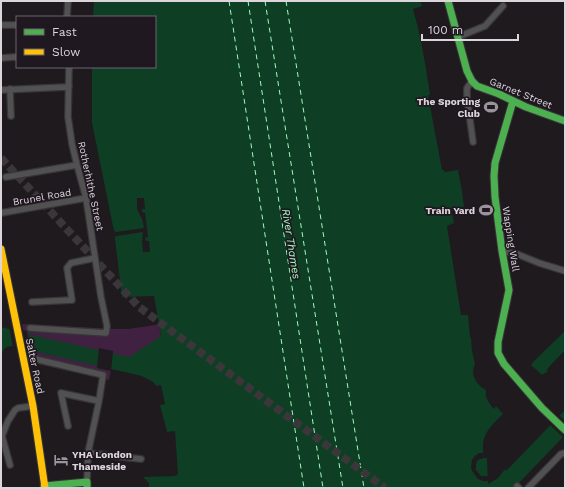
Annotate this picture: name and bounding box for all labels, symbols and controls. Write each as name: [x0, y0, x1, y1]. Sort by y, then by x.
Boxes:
legend: [16, 16, 156, 68]
scale bar: [422, 16, 518, 42]
text: 100 m: [428, 23, 463, 37]
text: Fast: [52, 25, 77, 39]
text: Slow: [52, 45, 80, 59]
street label: Garnet Street: [488, 75, 555, 111]
place label: The Sporting Club: [417, 96, 480, 119]
sports icon: The Sporting Club: [483, 99, 499, 115]
street label: Rotherhithe Street: [76, 140, 106, 232]
street label: Brunel Road: [12, 186, 72, 208]
sports icon: Train Yard: [478, 202, 494, 218]
place label: Train Yard: [426, 205, 475, 216]
street label: Wapping Wall: [500, 206, 522, 272]
water label: River Thames: [279, 208, 303, 280]
street label: Salter Road: [24, 337, 46, 395]
place label: YHA London Thameside: [72, 449, 132, 472]
hotel icon: YHA London Thameside: [53, 452, 69, 468]

